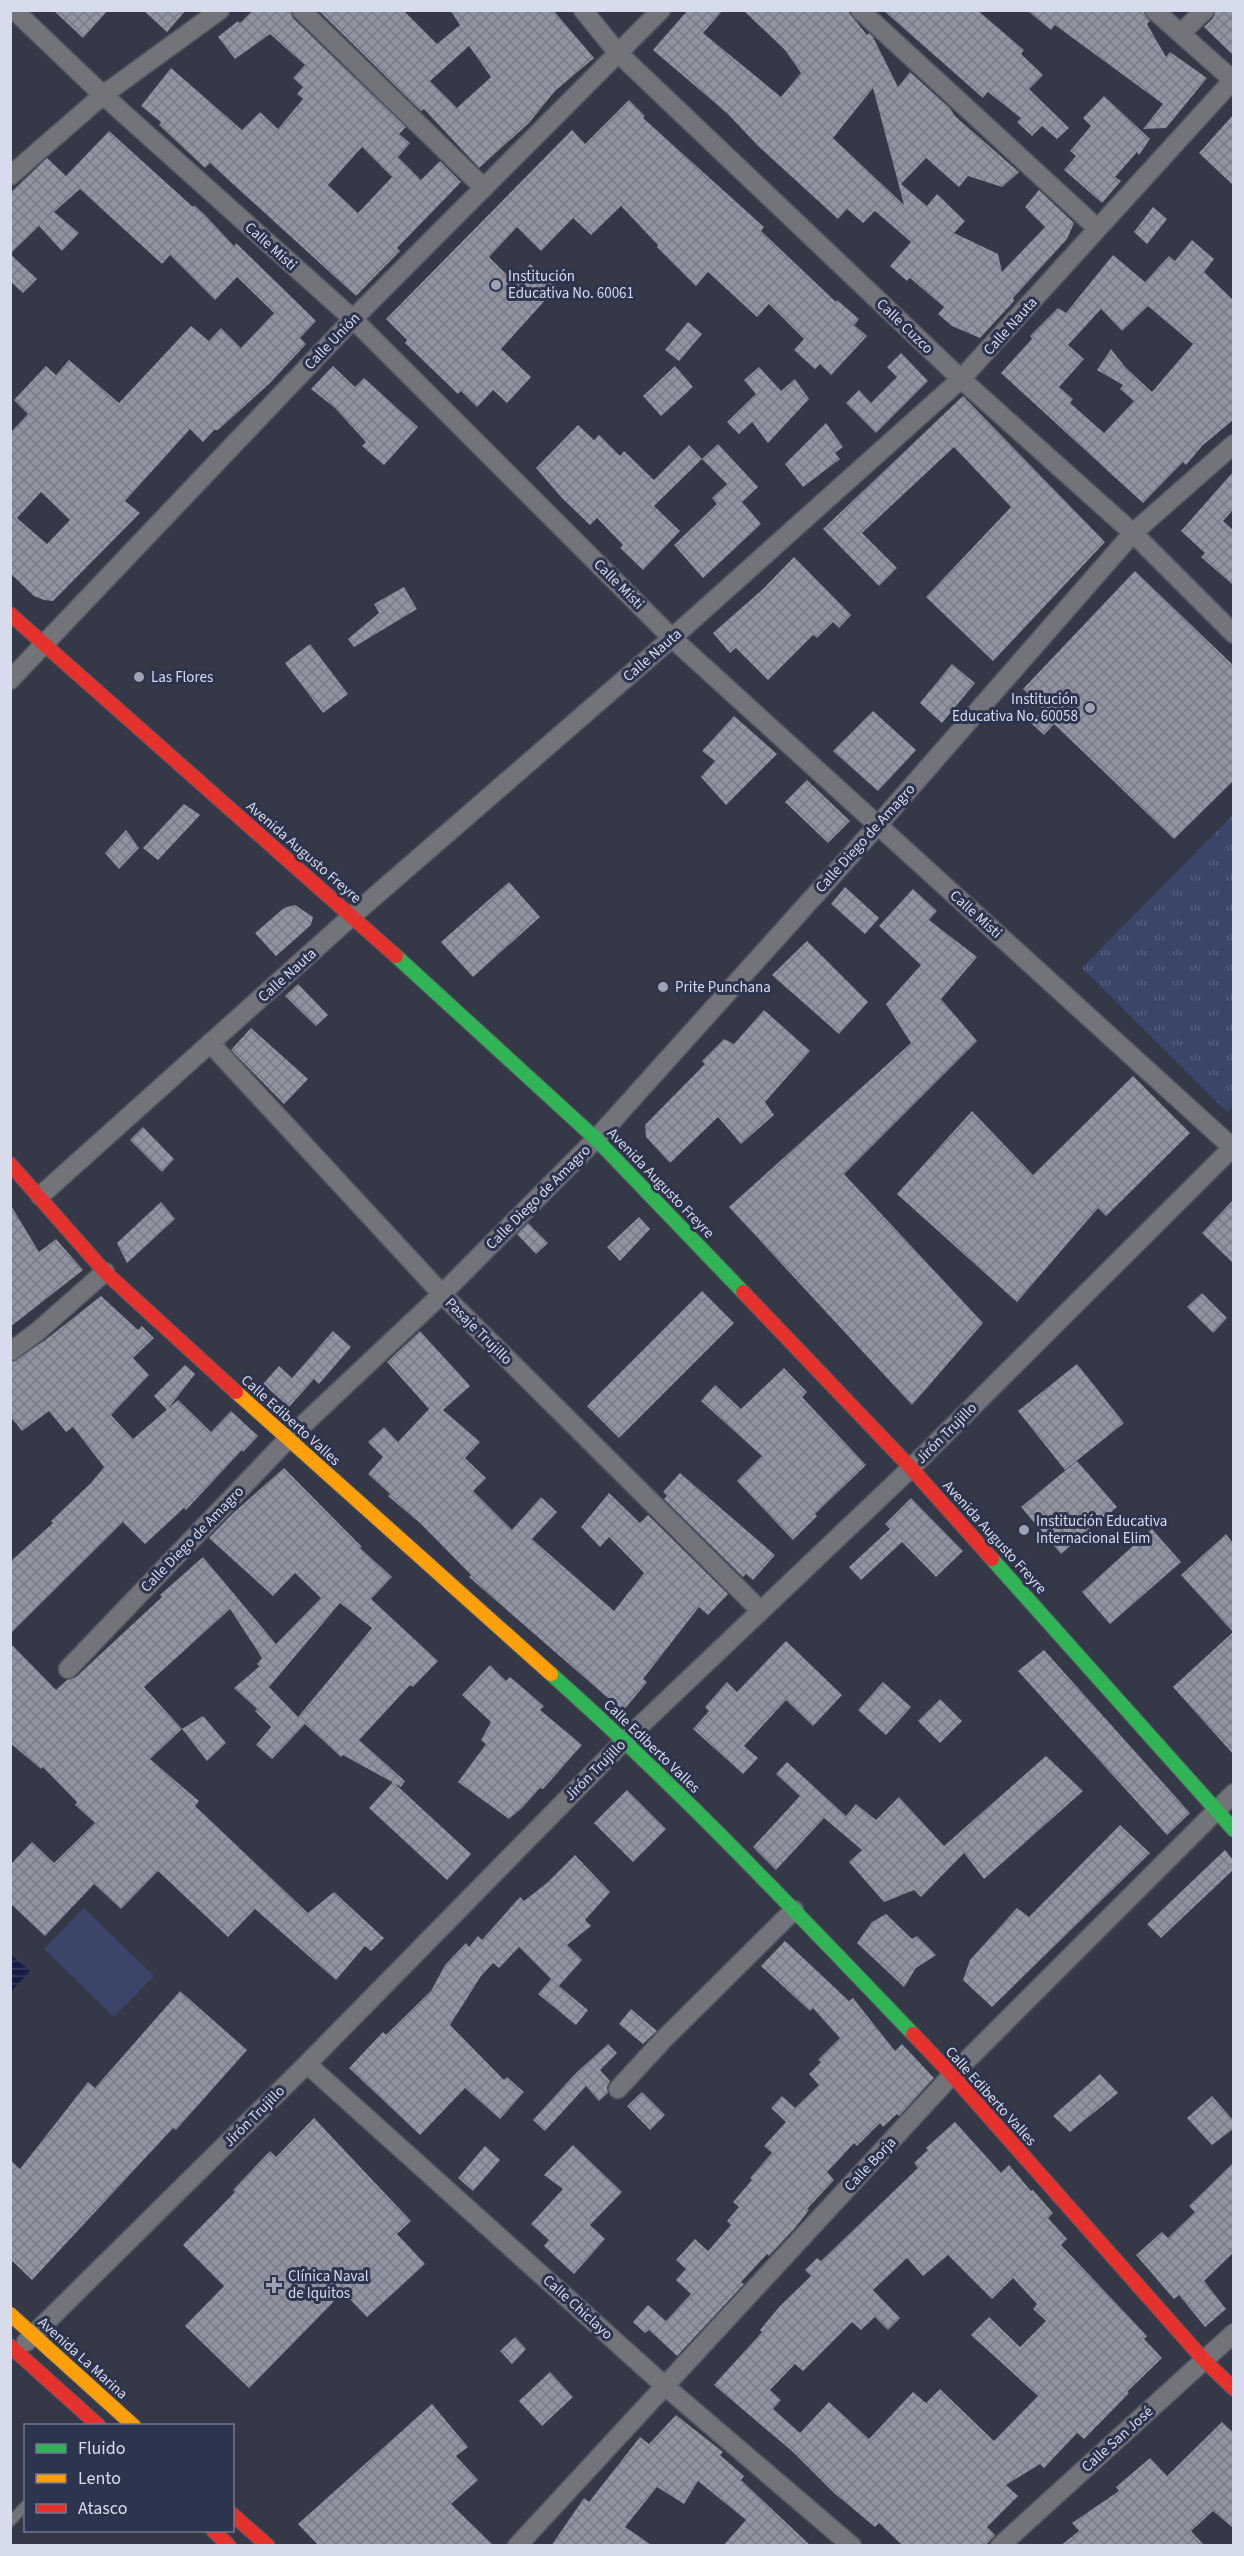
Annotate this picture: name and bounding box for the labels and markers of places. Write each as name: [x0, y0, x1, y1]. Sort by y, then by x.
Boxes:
place label: Institución Educativa No. 60061: [508, 266, 634, 304]
marker: Institución Educativa No. 60061: [489, 278, 503, 292]
place label: Las Flores: [151, 667, 213, 688]
marker: Las Flores: [132, 670, 146, 684]
place label: Institución Educativa No. 60058: [952, 689, 1078, 727]
marker: Institución Educativa No. 60058: [1083, 701, 1097, 715]
place label: Prite Punchana: [675, 977, 771, 998]
marker: Prite Punchana: [656, 980, 670, 994]
place label: Institución Educativa Internacional Elim: [1036, 1511, 1167, 1549]
marker: Institución Educativa Internacional Elim: [1017, 1523, 1031, 1537]
place label: Clínica Naval de Iquitos: [288, 2266, 369, 2304]
marker: Clínica Naval de Iquitos: [265, 2276, 283, 2294]

